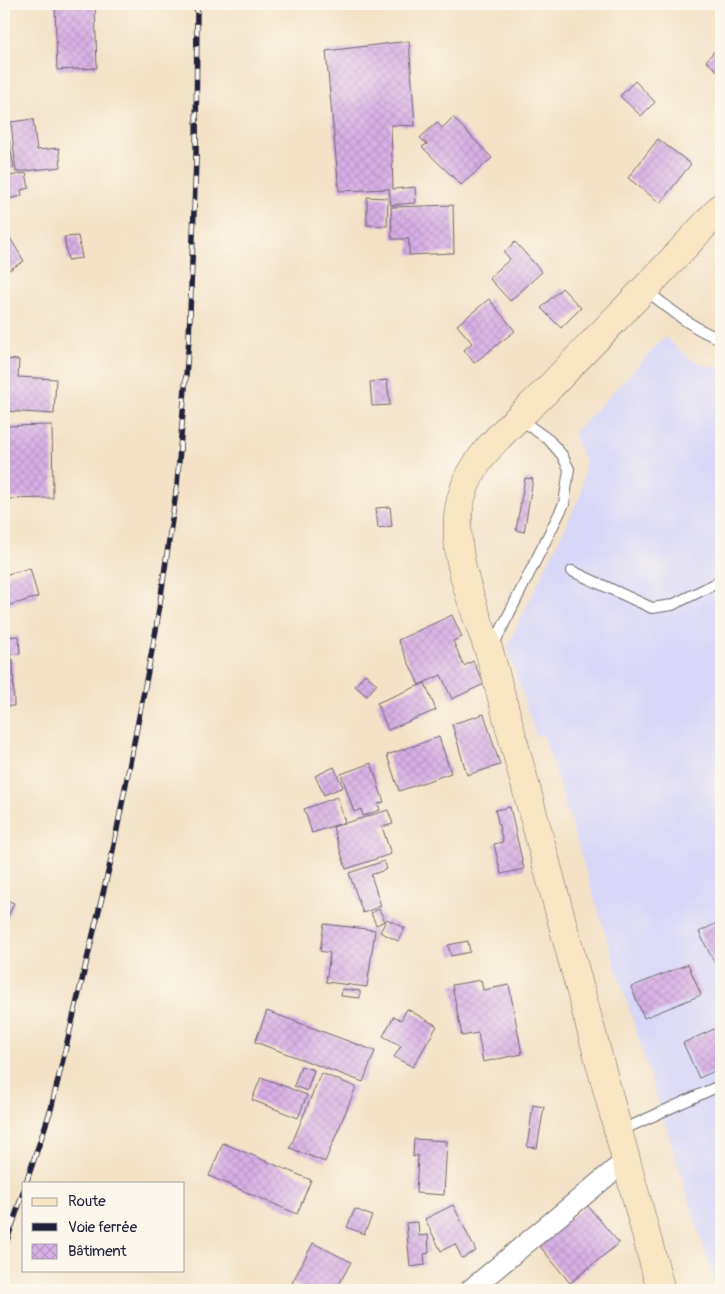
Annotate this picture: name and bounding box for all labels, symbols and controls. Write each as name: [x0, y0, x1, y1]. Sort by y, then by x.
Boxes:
legend: [22, 1182, 185, 1272]
text: Route: [68, 1192, 106, 1211]
text: Voie ferrée: [68, 1218, 138, 1237]
text: Bâtiment: [68, 1242, 128, 1261]

